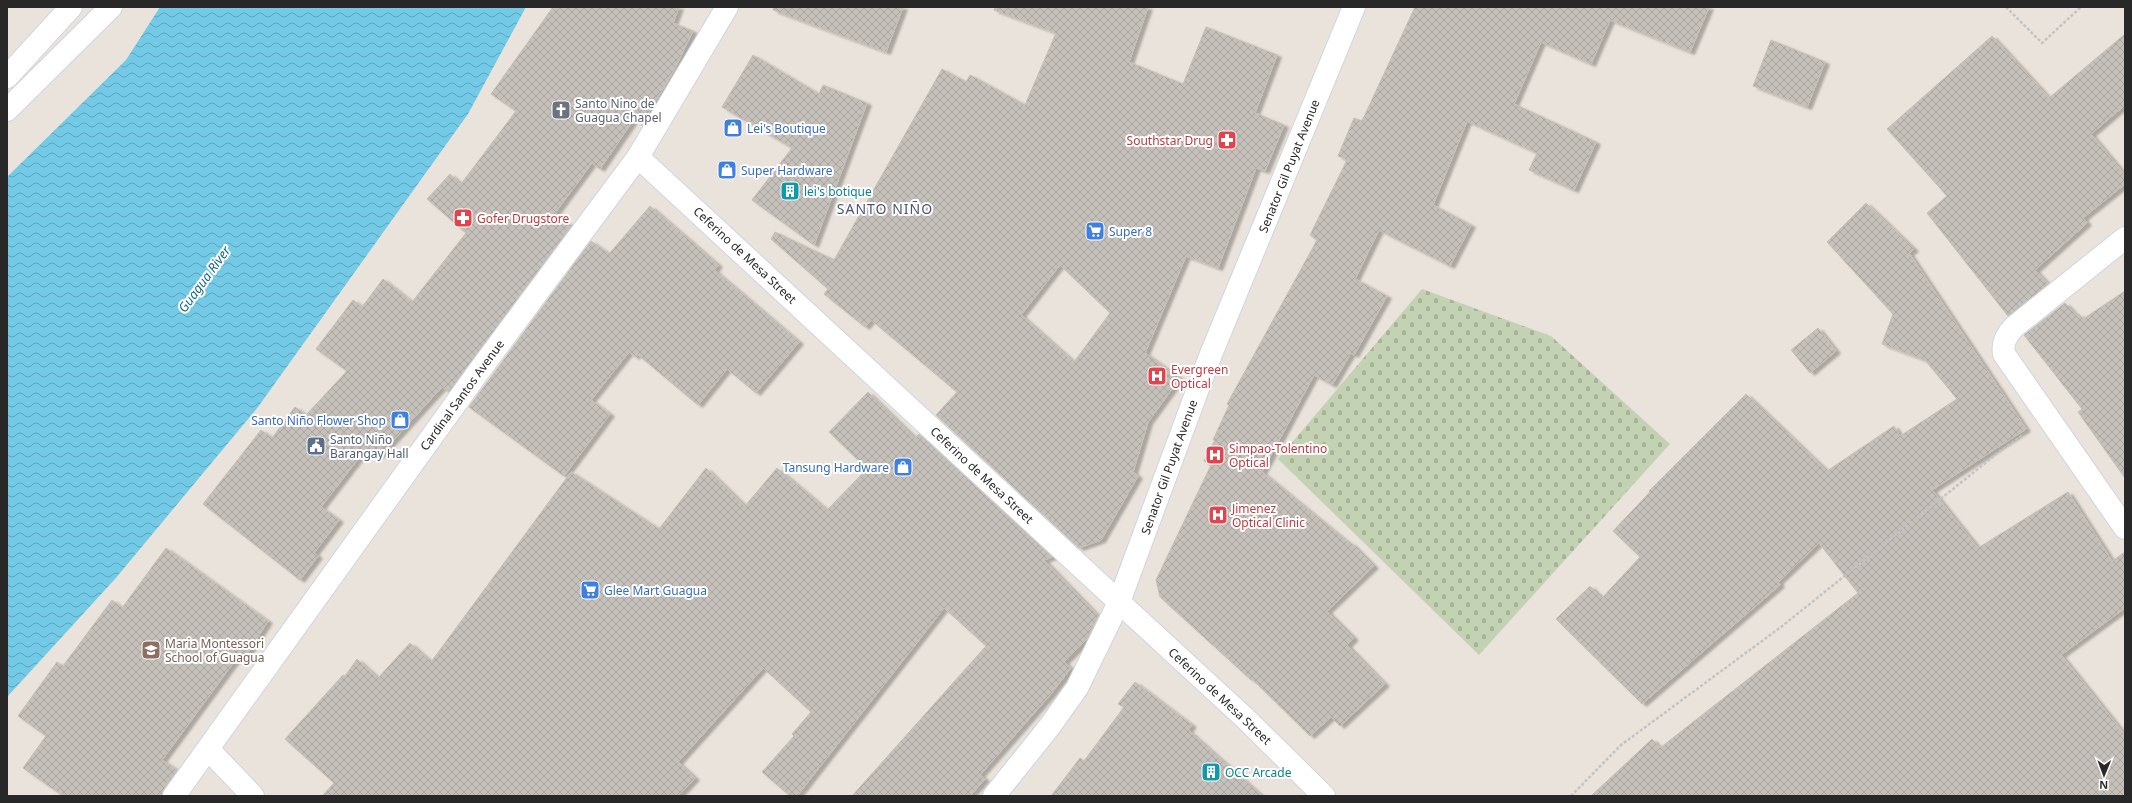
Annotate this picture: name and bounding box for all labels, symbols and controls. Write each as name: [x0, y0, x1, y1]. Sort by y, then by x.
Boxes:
place label: Santo Nino de Guagua Chapel: [575, 95, 662, 126]
street label: Senator Gil Puyat Avenue: [1254, 97, 1324, 235]
church icon: Santo Nino de Guagua Chapel: [550, 99, 572, 121]
shop icon: Lei's Boutique: [722, 117, 744, 139]
place label: Lei's Boutique: [747, 120, 826, 137]
pharmacy icon: Southstar Drug: [1216, 129, 1238, 151]
place label: Southstar Drug: [1127, 132, 1213, 149]
shop icon: Super Hardware: [716, 159, 738, 181]
place label: Super Hardware: [741, 162, 833, 179]
building icon: lei's botique: [779, 180, 801, 202]
place label: lei's botique: [804, 183, 872, 200]
district label: SANTO NIÑO: [837, 199, 933, 218]
street label: Ceferino de Mesa Street: [690, 203, 801, 308]
pharmacy icon: Gofer Drugstore: [452, 207, 474, 229]
place label: Gofer Drugstore: [477, 210, 570, 227]
supermarket icon: Super 8: [1084, 220, 1106, 242]
place label: Super 8: [1109, 223, 1152, 240]
water label: Guagua River: [174, 241, 235, 316]
street label: Cardinal Santos Avenue: [416, 336, 508, 454]
place label: Evergreen Optical: [1171, 361, 1228, 392]
hospital icon: Evergreen Optical: [1146, 365, 1168, 387]
street label: Senator Gil Puyat Avenue: [1137, 397, 1201, 537]
shop icon: Santo Niño Flower Shop: [389, 409, 411, 431]
place label: Santo Niño Flower Shop: [251, 412, 386, 429]
street label: Ceferino de Mesa Street: [927, 423, 1038, 528]
place label: Santo Niño Barangay Hall: [330, 431, 409, 462]
public building icon: Santo Niño Barangay Hall: [305, 435, 327, 457]
place label: Simpao-Tolentino Optical: [1229, 440, 1327, 471]
hospital icon: Simpao-Tolentino Optical: [1204, 444, 1226, 466]
shop icon: Tansung Hardware: [892, 456, 914, 478]
place label: Tansung Hardware: [783, 459, 889, 476]
place label: Jimenez Optical Clinic: [1231, 500, 1305, 531]
hospital icon: Jimenez Optical Clinic: [1207, 504, 1229, 526]
supermarket icon: Glee Mart Guagua: [579, 579, 601, 601]
place label: Glee Mart Guagua: [604, 582, 707, 599]
place label: Maria Montessori School of Guagua: [165, 635, 264, 666]
school or university icon: Maria Montessori School of Guagua: [140, 639, 162, 661]
street label: Ceferino de Mesa Street: [1165, 644, 1276, 749]
north arrow: [2084, 755, 2124, 795]
building icon: OCC Arcade: [1200, 761, 1222, 783]
place label: OCC Arcade: [1225, 764, 1292, 781]
text: N: [2099, 778, 2108, 793]

